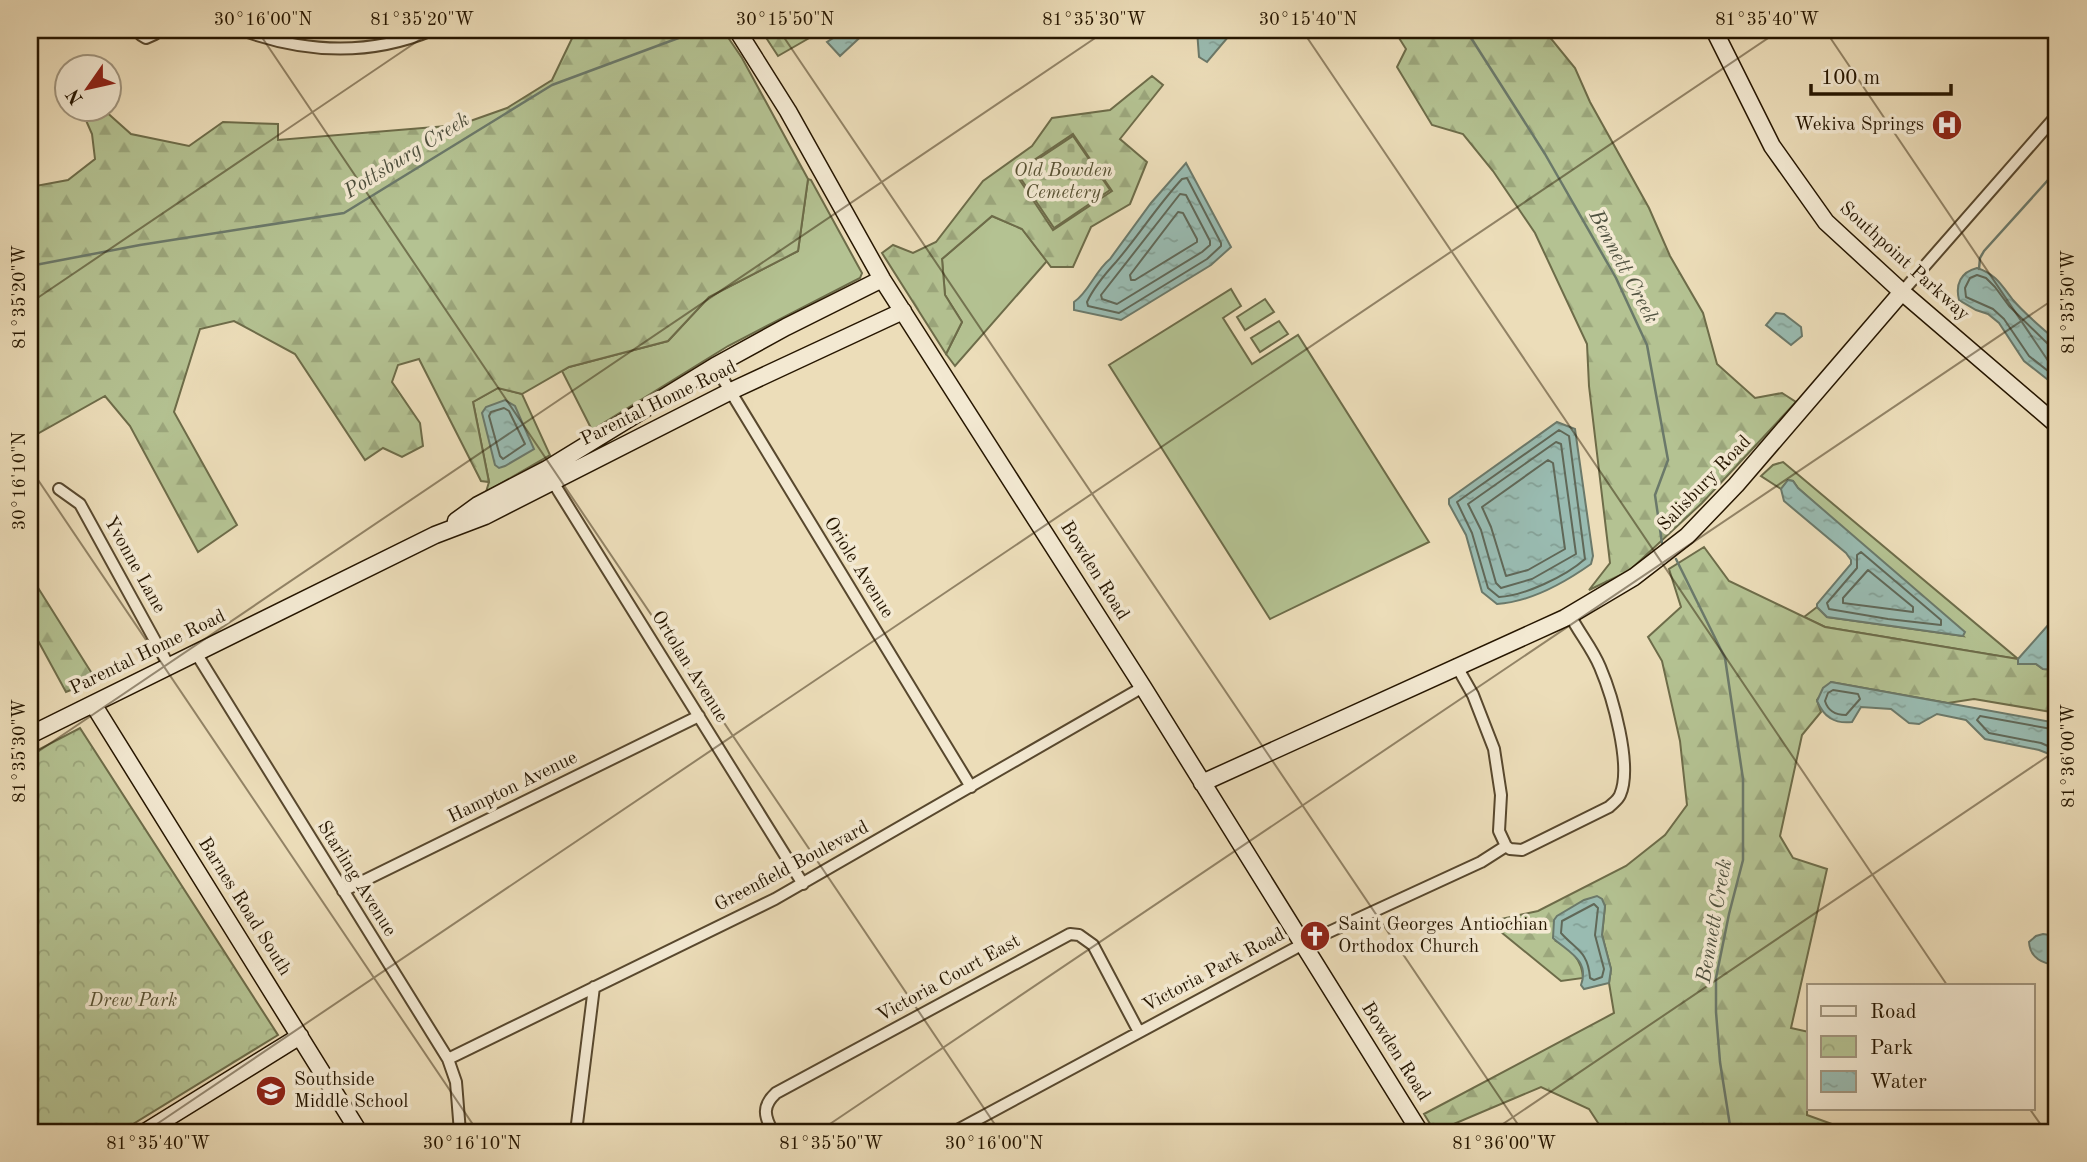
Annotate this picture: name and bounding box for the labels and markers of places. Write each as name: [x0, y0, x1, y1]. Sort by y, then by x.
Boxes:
hospital icon: Wekiva Springs: [1930, 108, 1964, 142]
place label: Wekiva Springs: [1794, 116, 1924, 135]
place label: Saint Georges Antiochian Orthodox Church: [1338, 916, 1548, 957]
church icon: Saint Georges Antiochian Orthodox Church: [1298, 919, 1332, 953]
place label: Southside Middle School: [294, 1071, 408, 1112]
school or university icon: Southside Middle School: [254, 1074, 288, 1108]

